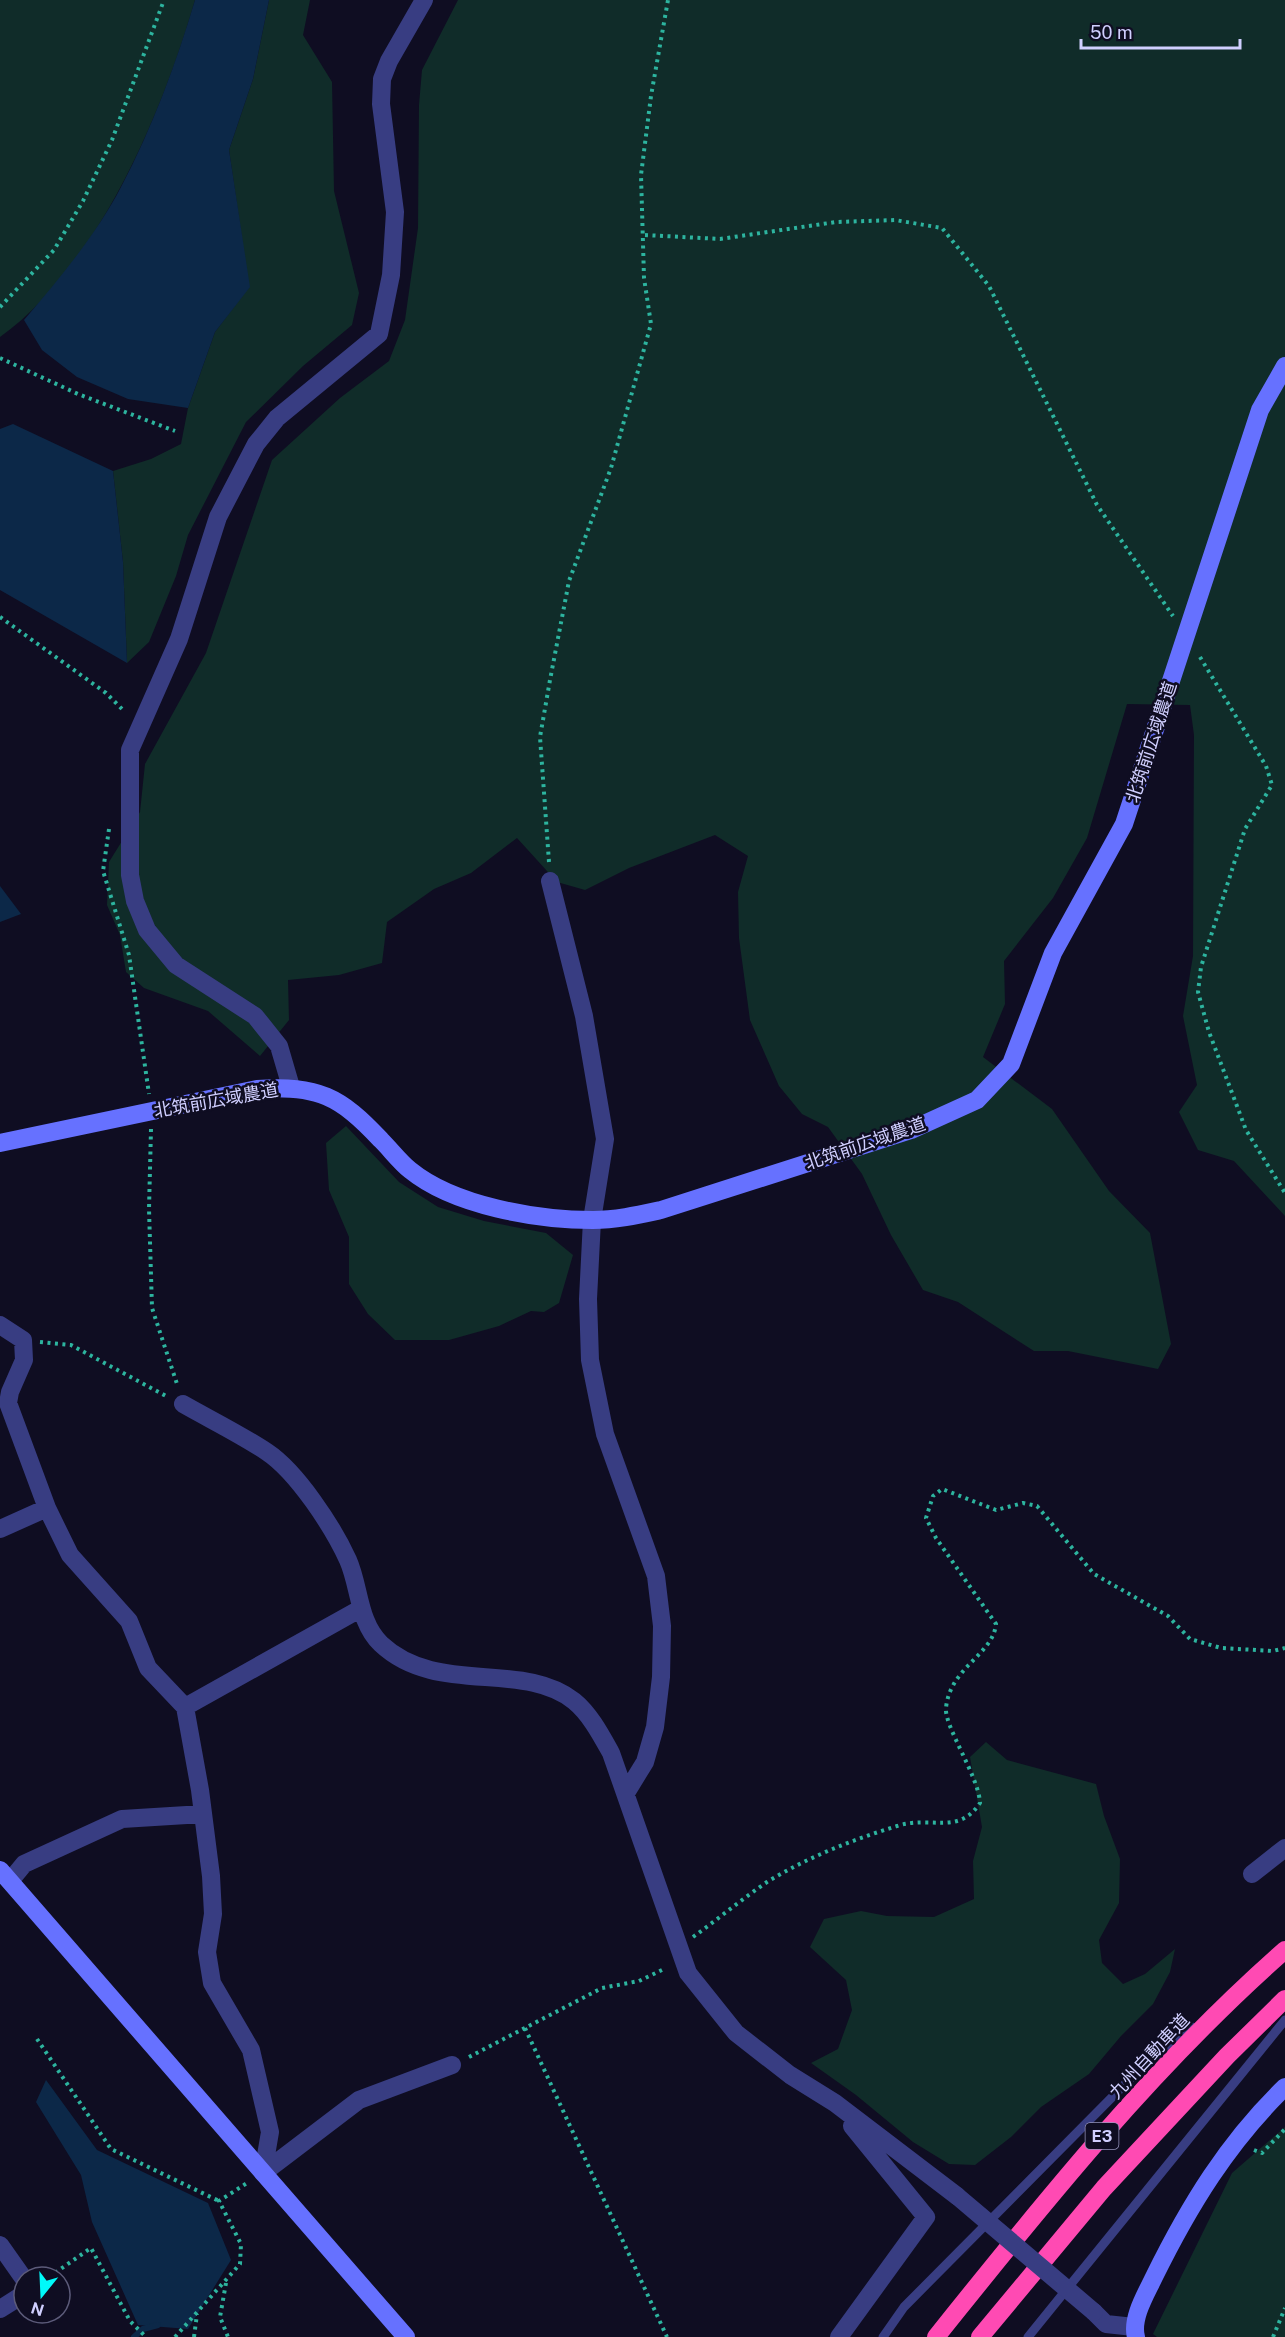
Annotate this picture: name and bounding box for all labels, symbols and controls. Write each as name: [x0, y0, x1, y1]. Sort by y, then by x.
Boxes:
scale bar: [1081, 12, 1240, 50]
text: 50 m: [1090, 22, 1133, 43]
street label: 北筑前広域農道: [1122, 679, 1180, 805]
street label: 北筑前広域農道: [152, 1079, 280, 1121]
street label: 北筑前広域農道: [802, 1113, 928, 1173]
street label: 九州自動車道: [1104, 2009, 1194, 2103]
road number: E3: [1086, 2123, 1118, 2149]
north arrow: [12, 2265, 72, 2325]
text: N: [29, 2298, 46, 2320]

